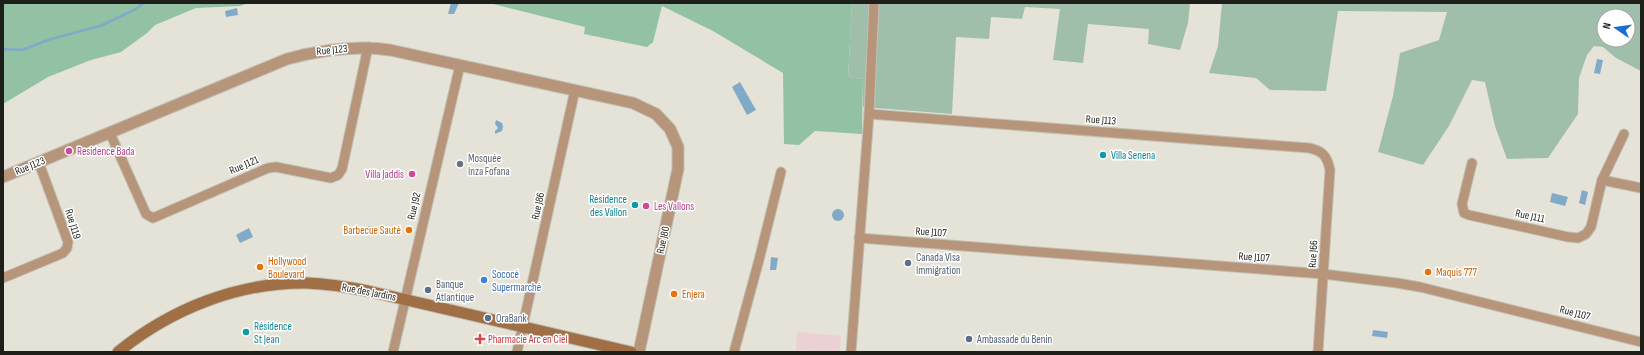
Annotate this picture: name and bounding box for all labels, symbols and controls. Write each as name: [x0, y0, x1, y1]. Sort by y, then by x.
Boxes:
north arrow: [1596, 8, 1636, 48]
text: N: [1600, 21, 1614, 30]
street label: Rue J123: [316, 42, 349, 58]
street label: Rue J113: [1085, 112, 1117, 128]
place label: Residence Bada: [77, 145, 135, 158]
marker: Residence Bada: [64, 146, 74, 156]
place label: Villa Senena: [1111, 149, 1155, 162]
marker: Villa Senena: [1098, 150, 1108, 160]
place label: Mosquée Inza Fofana: [468, 152, 510, 178]
street label: Rue J121: [227, 153, 261, 177]
street label: Rue J123: [13, 154, 47, 178]
marker: Mosquée Inza Fofana: [455, 159, 465, 169]
place label: Villa Jaddis: [365, 168, 404, 181]
marker: Villa Jaddis: [407, 169, 417, 179]
street label: Rue J92: [405, 191, 424, 221]
street label: Rue J86: [529, 191, 547, 221]
place label: Résidence des Vallon: [589, 193, 627, 219]
marker: Résidence des Vallon: [630, 200, 640, 210]
place label: Les Vallons: [654, 200, 694, 213]
marker: Les Vallons: [641, 201, 651, 211]
street label: Rue J119: [62, 207, 84, 241]
street label: Rue J111: [1514, 207, 1546, 225]
place label: Barbecue Sauté: [343, 224, 401, 237]
street label: Rue J107: [915, 224, 948, 240]
marker: Barbecue Sauté: [404, 225, 414, 235]
street label: Rue J80: [654, 225, 672, 255]
street label: Rue J66: [1306, 240, 1320, 268]
street label: Rue J107: [1238, 249, 1271, 265]
place label: Canada Visa Immigration: [916, 251, 961, 277]
place label: Hollywood Boulevard: [268, 255, 307, 281]
marker: Canada Visa Immigration: [903, 258, 913, 268]
marker: Hollywood Boulevard: [255, 262, 265, 272]
place label: Maquis 777: [1436, 266, 1478, 279]
marker: Maquis 777: [1423, 267, 1433, 277]
place label: Sococé Supermarché: [492, 268, 541, 294]
marker: Sococé Supermarché: [479, 275, 489, 285]
place label: Banque Atlantique: [435, 278, 474, 304]
street label: Rue des Jardins: [341, 280, 397, 304]
marker: Banque Atlantique: [423, 285, 433, 295]
place label: Enjera: [682, 288, 705, 301]
marker: Enjera: [669, 289, 679, 299]
street label: Rue J107: [1558, 303, 1592, 323]
place label: OraBank: [496, 312, 528, 325]
marker: OraBank: [483, 313, 493, 323]
place label: Résidence St Jean: [254, 320, 292, 346]
marker: Résidence St Jean: [241, 327, 251, 337]
place label: Pharmacie Arc en Ciel: [488, 333, 567, 346]
place label: Ambassade du Benin: [976, 333, 1052, 346]
marker: Pharmacie Arc en Ciel: [475, 334, 485, 344]
marker: Ambassade du Benin: [964, 334, 974, 344]

